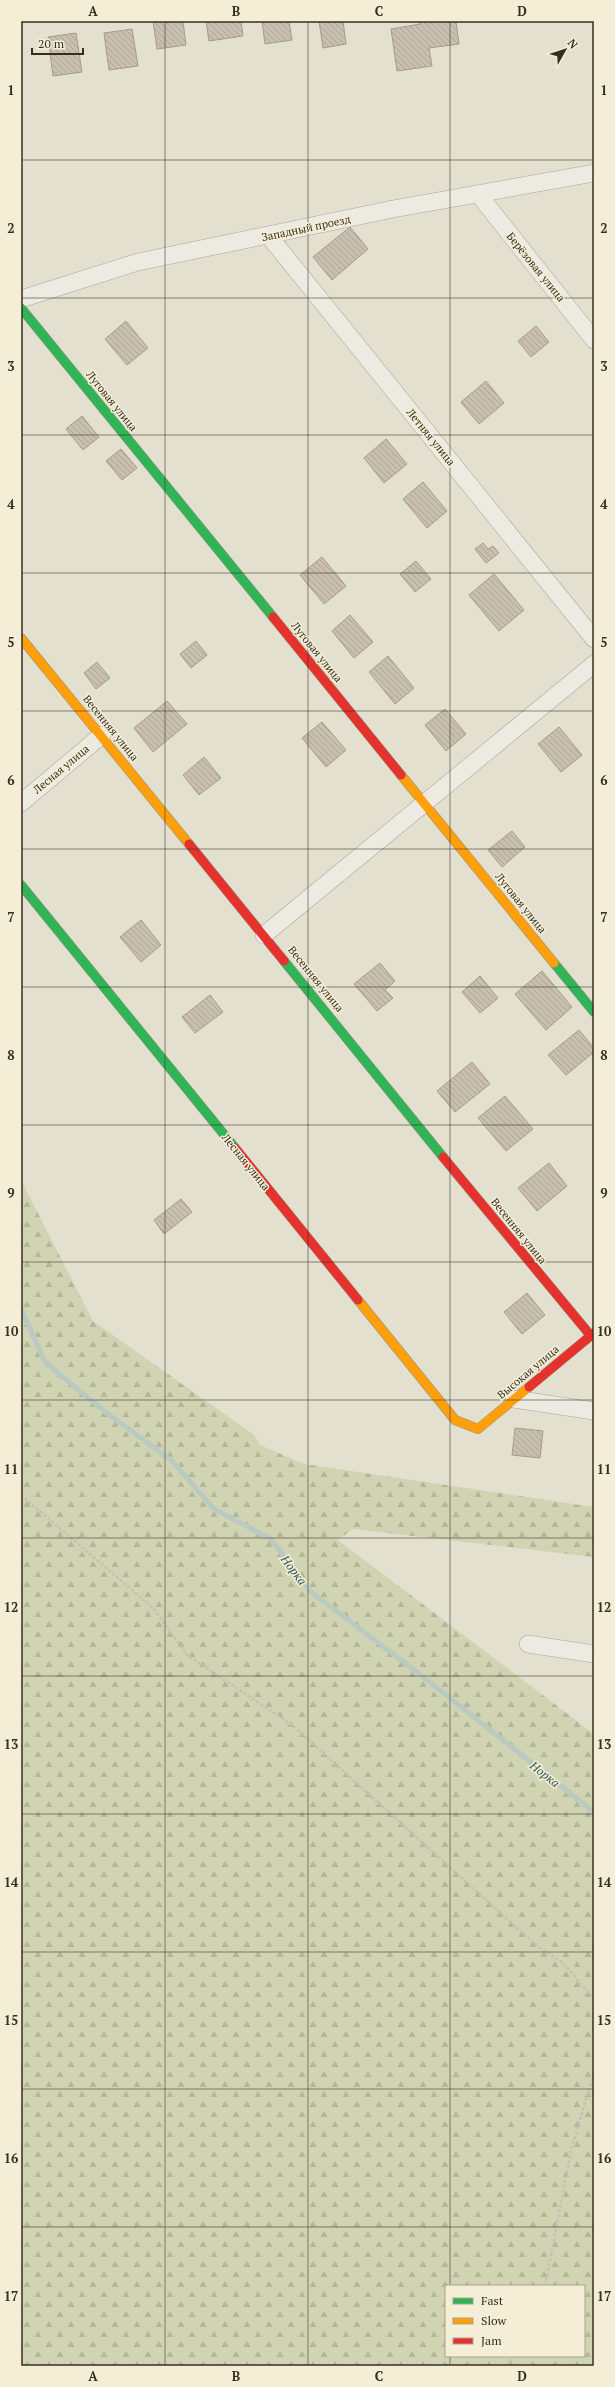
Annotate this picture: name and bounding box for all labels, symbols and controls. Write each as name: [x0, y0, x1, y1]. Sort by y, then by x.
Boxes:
text: A: [88, 2, 98, 20]
text: B: [232, 2, 240, 20]
text: C: [375, 2, 383, 20]
text: D: [517, 2, 527, 20]
scale bar: [32, 30, 83, 56]
north arrow: [545, 30, 585, 70]
text: 20 m: [38, 36, 65, 51]
text: N: [565, 36, 581, 52]
text: 1: [7, 81, 15, 99]
text: 1: [600, 81, 608, 99]
street label: Западный проезд: [260, 212, 352, 244]
text: 2: [7, 219, 15, 237]
text: 2: [600, 219, 608, 237]
street label: Берёзовая улица: [504, 229, 569, 305]
text: 3: [7, 357, 15, 375]
text: 3: [600, 357, 608, 375]
street label: Луговая улица: [83, 367, 141, 434]
street label: Летняя улица: [403, 405, 459, 469]
text: 4: [7, 495, 15, 513]
text: 4: [600, 495, 608, 513]
street label: Луговая улица: [288, 618, 346, 685]
text: 5: [7, 633, 15, 651]
text: 5: [600, 633, 608, 651]
street label: Весенняя улица: [80, 692, 142, 764]
street label: Лесная улица: [29, 741, 92, 797]
text: 6: [7, 771, 15, 789]
text: 6: [600, 771, 608, 789]
street label: Луговая улица: [492, 869, 550, 936]
text: 7: [7, 908, 15, 926]
text: 7: [600, 908, 608, 926]
street label: Весенняя улица: [285, 943, 347, 1015]
text: 8: [7, 1046, 15, 1064]
text: 8: [600, 1046, 608, 1064]
street label: Лесная улица: [218, 1130, 273, 1194]
text: 9: [7, 1184, 15, 1202]
text: 9: [600, 1184, 608, 1202]
street label: Весенняя улица: [488, 1195, 550, 1267]
text: 10: [4, 1322, 19, 1340]
text: 10: [597, 1322, 612, 1340]
street label: Высокая улица: [494, 1342, 562, 1402]
text: 11: [4, 1460, 18, 1478]
text: 11: [597, 1460, 611, 1478]
water label: Норка: [277, 1551, 310, 1588]
text: 12: [4, 1598, 18, 1616]
text: 12: [597, 1598, 611, 1616]
text: 13: [4, 1735, 18, 1753]
text: 13: [597, 1735, 611, 1753]
water label: Норка: [526, 1757, 563, 1790]
text: 14: [4, 1873, 19, 1891]
text: 14: [597, 1873, 612, 1891]
text: 15: [4, 2011, 18, 2029]
text: 15: [597, 2011, 611, 2029]
text: 16: [4, 2149, 18, 2167]
text: 16: [597, 2149, 611, 2167]
legend: [445, 2285, 585, 2357]
text: 17: [4, 2287, 18, 2305]
text: 17: [597, 2287, 611, 2305]
text: Fast: [481, 2293, 504, 2308]
text: Slow: [481, 2313, 507, 2328]
text: Jam: [481, 2333, 502, 2348]
text: A: [88, 2367, 98, 2385]
text: B: [232, 2367, 240, 2385]
text: C: [375, 2367, 383, 2385]
text: D: [517, 2367, 527, 2385]

